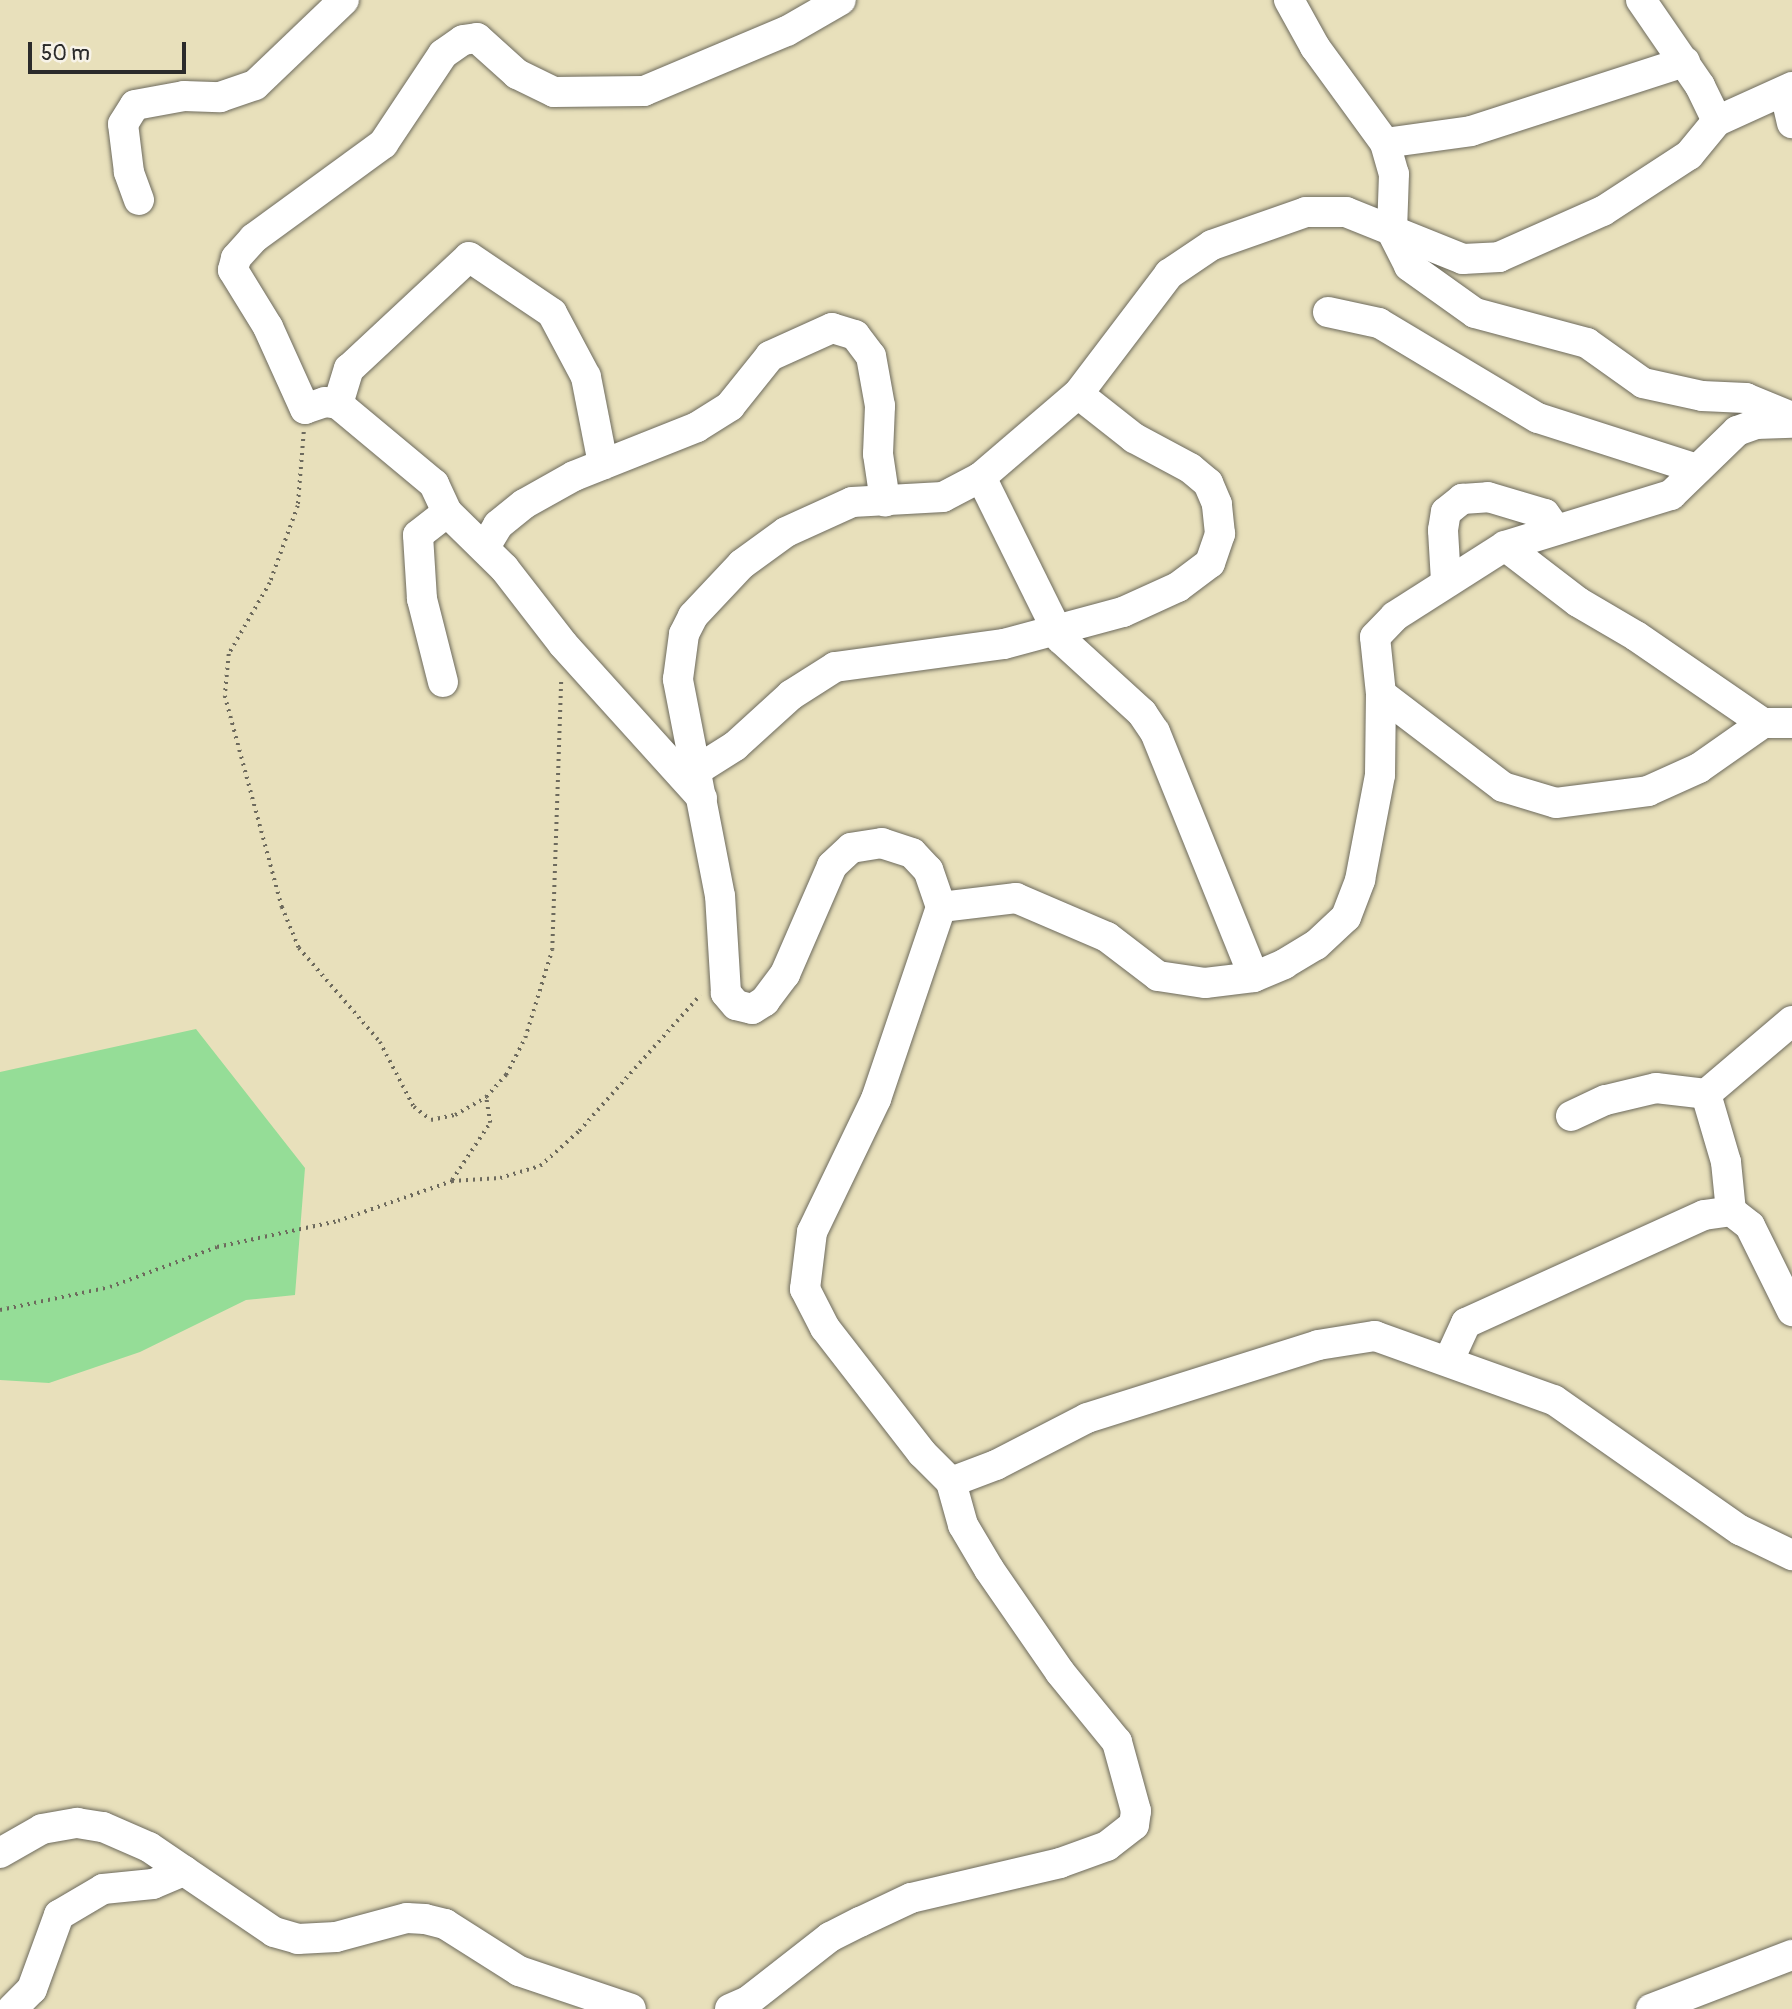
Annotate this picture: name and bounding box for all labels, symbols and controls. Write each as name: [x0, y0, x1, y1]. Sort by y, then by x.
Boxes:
scale bar: [32, 28, 189, 72]
text: 50 m: [41, 40, 90, 67]

